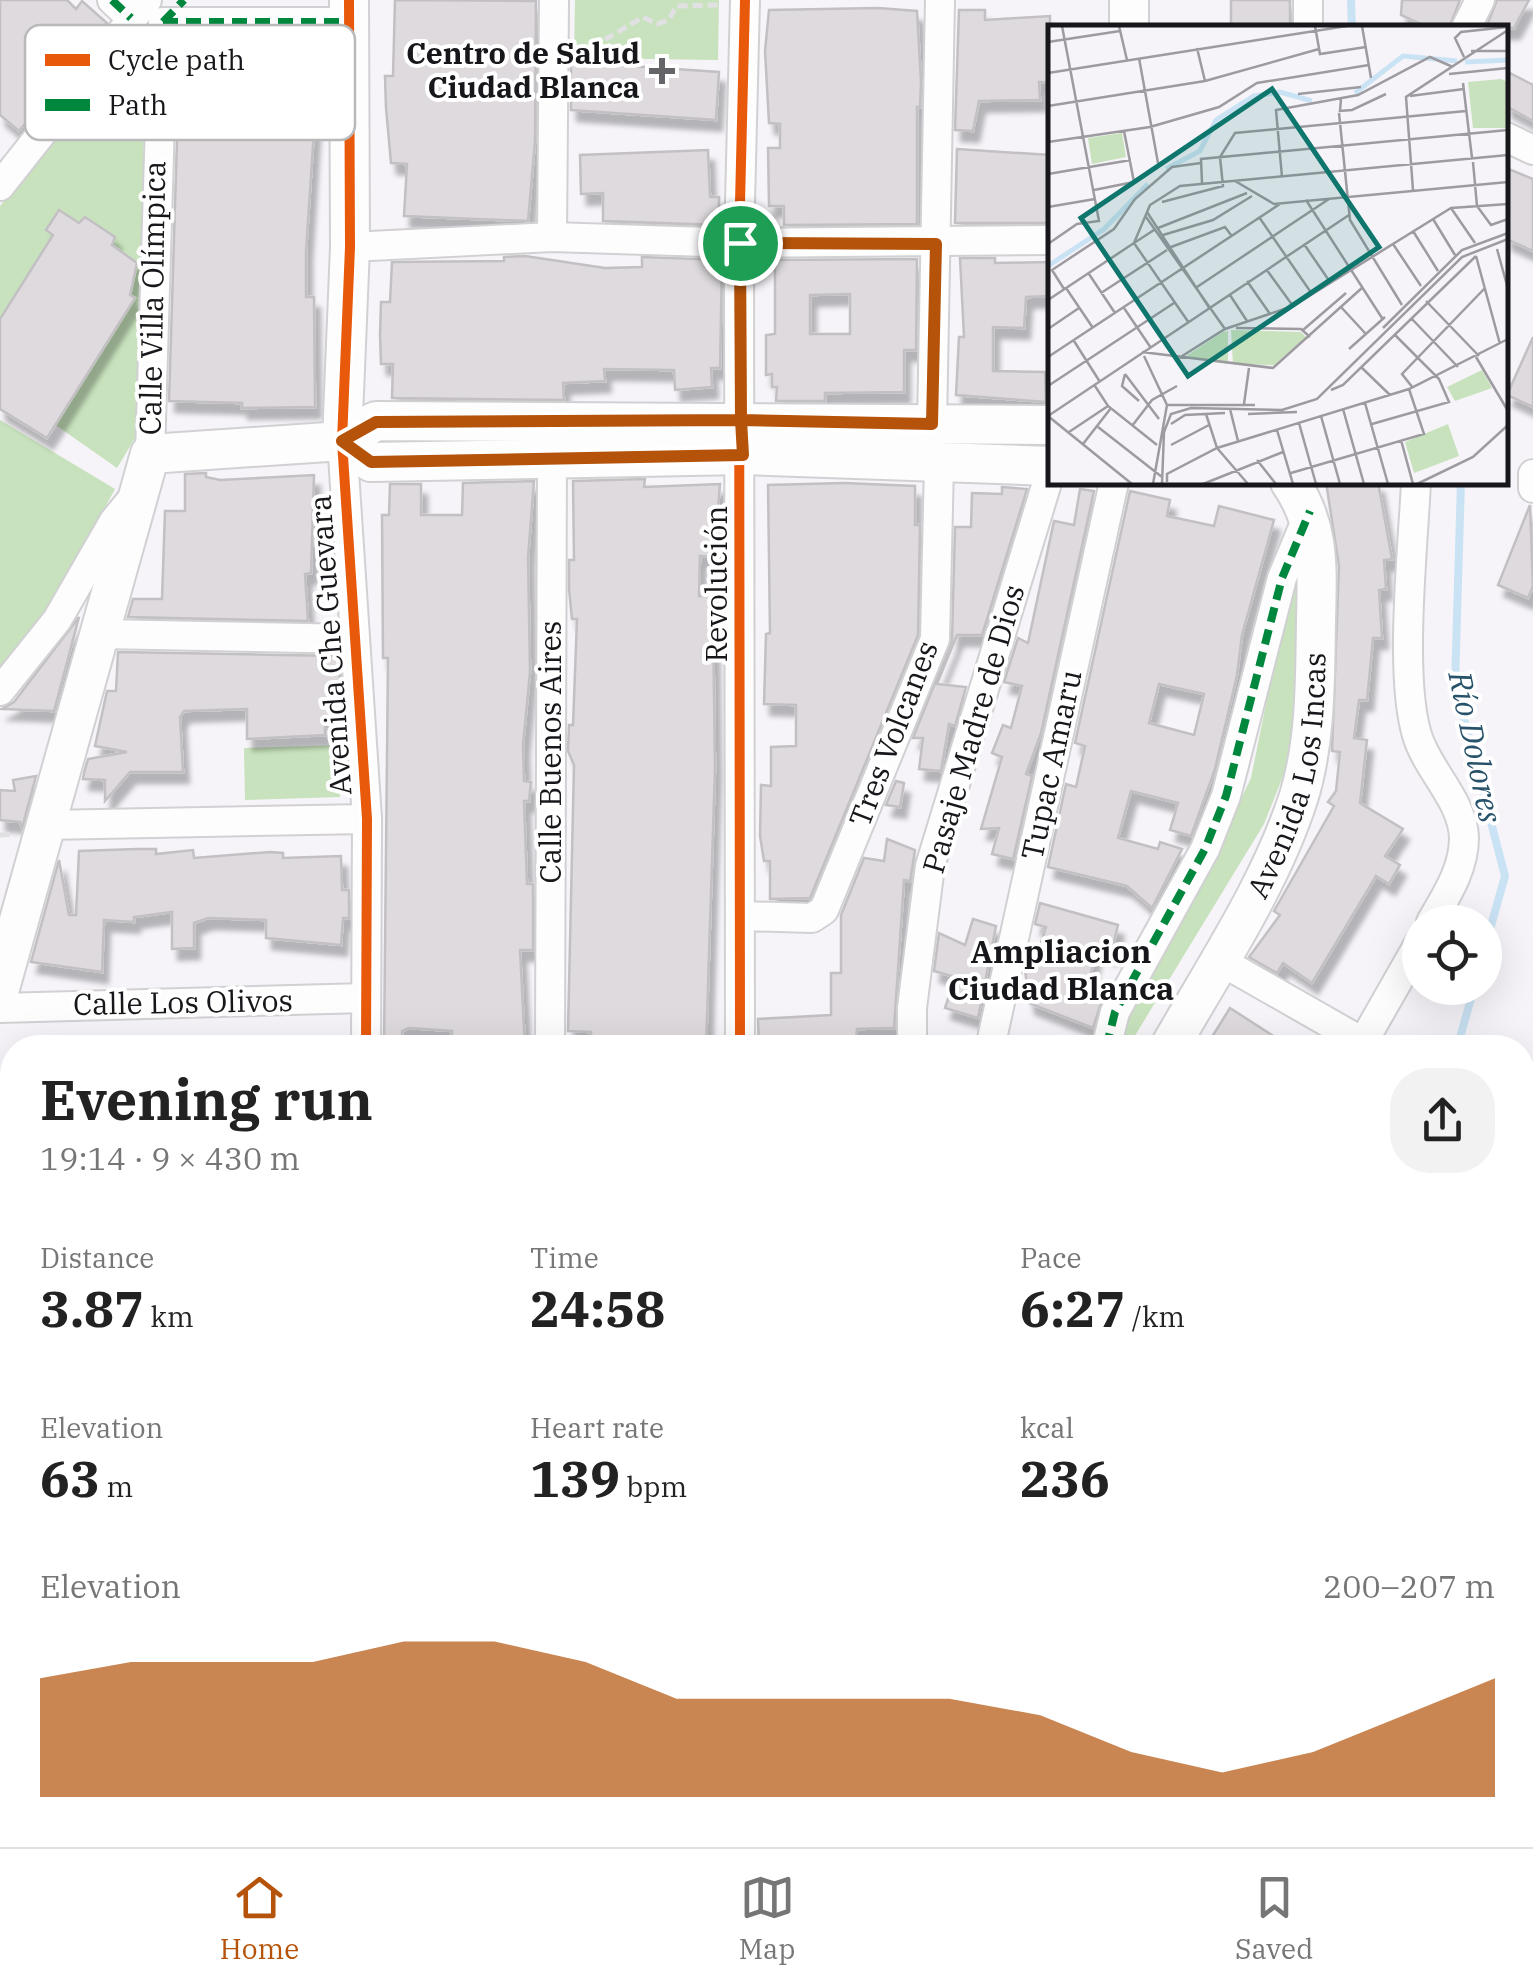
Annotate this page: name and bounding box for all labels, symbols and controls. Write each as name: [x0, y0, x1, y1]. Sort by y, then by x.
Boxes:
legend: [25, 25, 355, 140]
inset map: [1048, 25, 1508, 485]
place label: Centro de Salud Ciudad Blanca: [406, 33, 640, 106]
text: Cycle path: [108, 41, 245, 78]
marker: Centro de Salud Ciudad Blanca: [649, 58, 675, 84]
text: Path: [108, 86, 167, 123]
street label: Calle Villa Olímpica: [130, 160, 173, 436]
pin: [698, 201, 783, 286]
icon: arrive: [713, 216, 768, 271]
street label: Avenida Che Guevara: [300, 494, 359, 797]
street label: Revolución: [696, 505, 735, 663]
street label: Pasaje Madre de Dios: [913, 580, 1032, 877]
street label: Calle Buenos Aires: [530, 621, 569, 883]
street label: Tres Volcanes: [839, 635, 946, 832]
street label: Avenida Los Incas: [1237, 652, 1334, 904]
street label: Tupac Amaru: [1011, 666, 1090, 863]
water label: Río Dolores: [1439, 666, 1513, 827]
map controls: [1402, 905, 1502, 1005]
button: locate: [1402, 905, 1502, 1005]
district label: Ampliacion Ciudad Blanca: [948, 930, 1174, 1009]
street label: Calle Los Olivos: [73, 980, 293, 1023]
text: Evening run: [40, 1064, 373, 1135]
button: share: [1390, 1068, 1495, 1173]
text: 19:14 · 9 × 430 m: [40, 1137, 300, 1179]
text: Distance: [40, 1239, 154, 1276]
text: Time: [530, 1239, 599, 1276]
text: Pace: [1020, 1239, 1082, 1276]
text: 3.87: [40, 1276, 144, 1341]
text: 24:58: [530, 1276, 665, 1341]
text: 6:27: [1020, 1276, 1125, 1341]
text: km: [144, 1298, 194, 1335]
text: /km: [1125, 1298, 1185, 1335]
text: Elevation: [40, 1409, 163, 1446]
text: Heart rate: [530, 1409, 664, 1446]
text: kcal: [1020, 1409, 1074, 1446]
text: 63: [40, 1446, 100, 1511]
text: 139: [530, 1446, 620, 1511]
text: 236: [1020, 1446, 1110, 1511]
text: m: [100, 1468, 133, 1505]
text: bpm: [620, 1468, 687, 1505]
text: Elevation: [40, 1565, 181, 1607]
text: 200–207 m: [1323, 1565, 1495, 1607]
tab: Home: [220, 1870, 299, 1967]
tab: Map: [739, 1870, 796, 1967]
tab: Saved: [1235, 1870, 1313, 1967]

